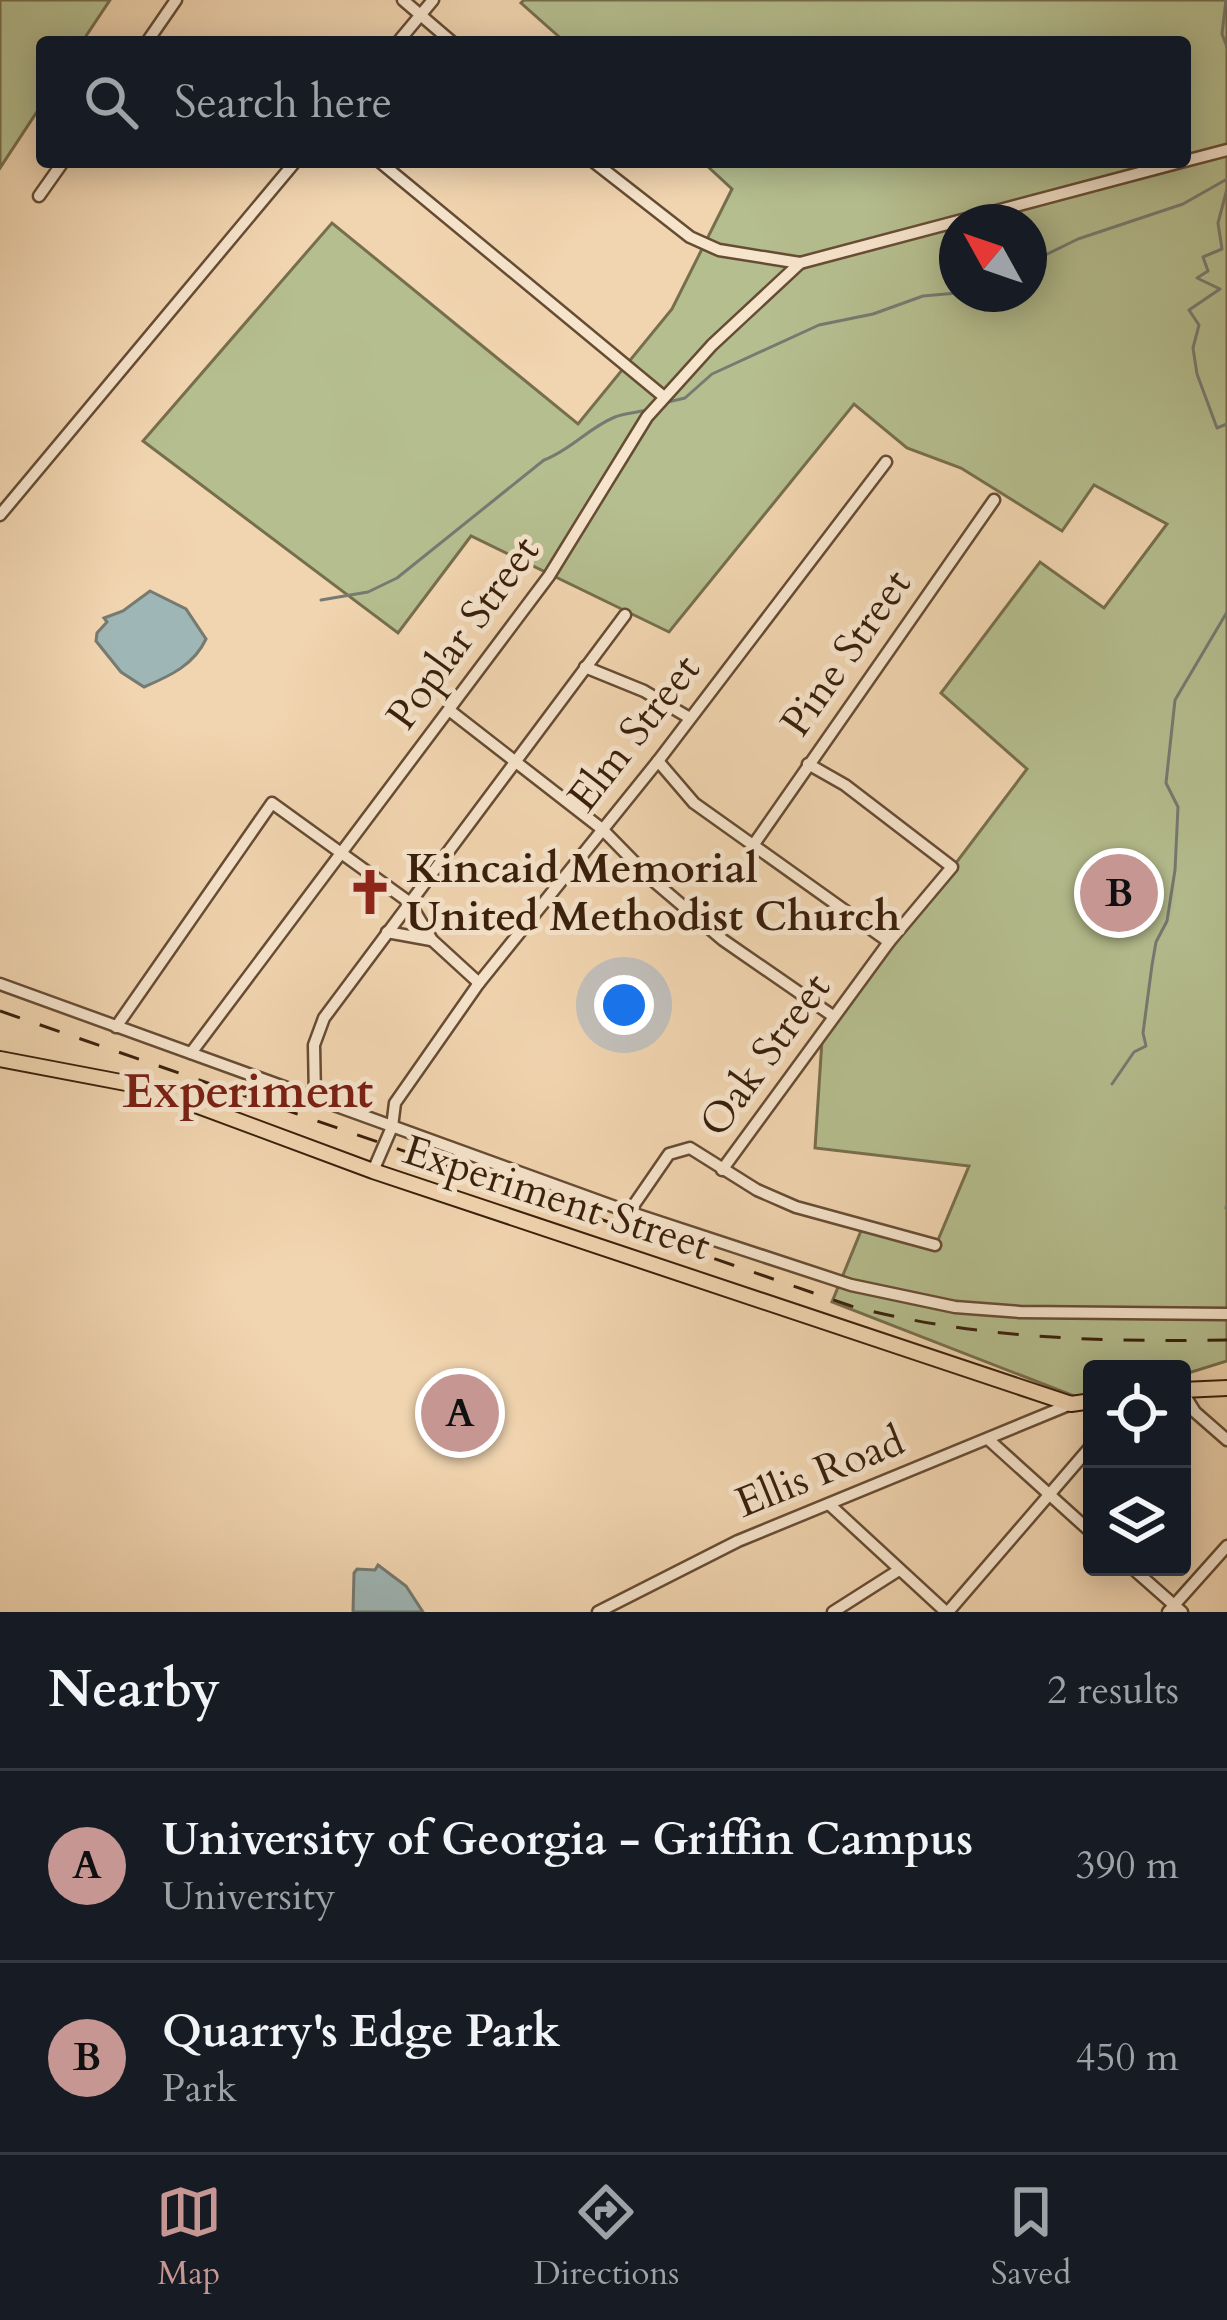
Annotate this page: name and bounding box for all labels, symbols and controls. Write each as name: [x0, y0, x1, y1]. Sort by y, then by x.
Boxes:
search box: [36, 36, 1191, 168]
icon: search: [78, 69, 144, 135]
text: Search here: [174, 72, 392, 133]
north arrow: [939, 204, 1047, 312]
street label: Poplar Street: [373, 525, 553, 741]
street label: Pine Street: [768, 558, 924, 748]
street label: Elm Street: [555, 643, 713, 823]
place label: Kincaid Memorial United Methodist Church: [406, 840, 900, 945]
pin: B: [1080, 848, 1158, 938]
church icon: Kincaid Memorial United Methodist Church: [345, 867, 395, 917]
street label: Oak Street: [686, 962, 844, 1148]
your location: [594, 975, 654, 1035]
district label: Experiment: [123, 1059, 373, 1124]
street label: Experiment Street: [396, 1122, 718, 1274]
map controls: [1083, 1360, 1191, 1576]
button: locate: [1083, 1360, 1191, 1468]
pin: A: [421, 1368, 499, 1458]
street label: Ellis Road: [727, 1412, 913, 1532]
button: layers: [1083, 1468, 1191, 1576]
text: Nearby: [48, 1655, 220, 1725]
text: 2 results: [1047, 1664, 1179, 1717]
text: University of Georgia - Griffin Campus: [162, 1809, 973, 1870]
text: A: [72, 1839, 102, 1892]
text: 390 m: [1076, 1839, 1179, 1892]
text: University: [162, 1870, 336, 1923]
text: Quarry's Edge Park: [162, 2001, 560, 2062]
text: B: [73, 2031, 101, 2084]
text: 450 m: [1076, 2031, 1179, 2084]
text: Park: [162, 2062, 237, 2115]
tab: Map: [156, 2179, 222, 2296]
tab: Directions: [534, 2179, 679, 2296]
tab: Saved: [991, 2179, 1071, 2296]

